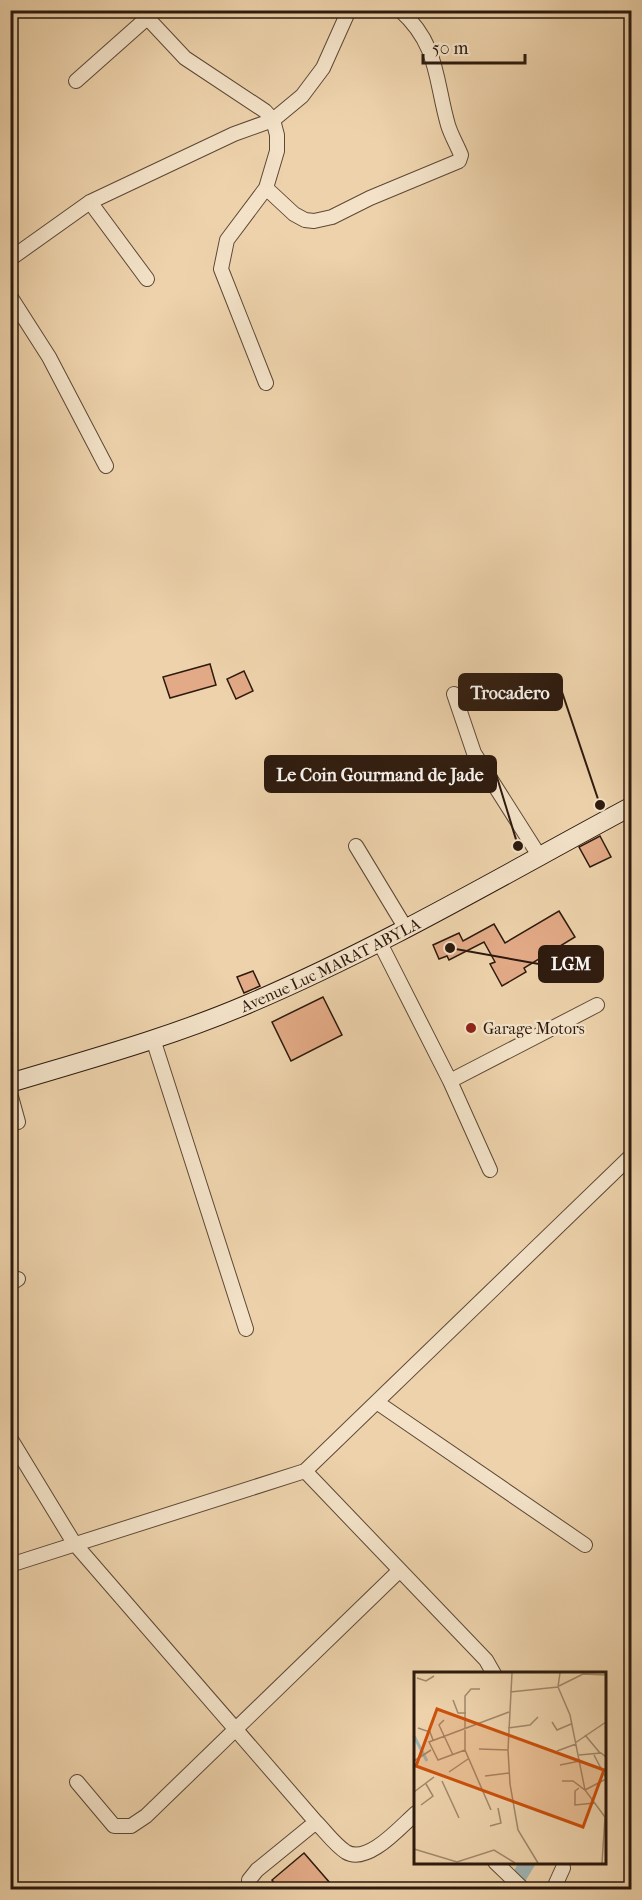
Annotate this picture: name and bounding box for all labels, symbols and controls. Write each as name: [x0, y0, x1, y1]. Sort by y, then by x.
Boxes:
scale bar: [423, 27, 525, 65]
text: 50 m: [432, 38, 469, 59]
callout: Trocadero: [459, 674, 562, 710]
text: Trocadero: [469, 683, 550, 704]
callout: Le Coin Gourmand de Jade: [265, 756, 496, 792]
text: Le Coin Gourmand de Jade: [276, 765, 484, 786]
street label: Avenue Luc MARAT ABYLA: [237, 913, 424, 1016]
callout: LGM: [539, 946, 603, 982]
text: LGM: [551, 954, 592, 975]
place label: Garage Motors: [483, 1019, 585, 1038]
marker: Garage Motors: [464, 1021, 478, 1035]
inset map: [414, 1672, 606, 1864]

